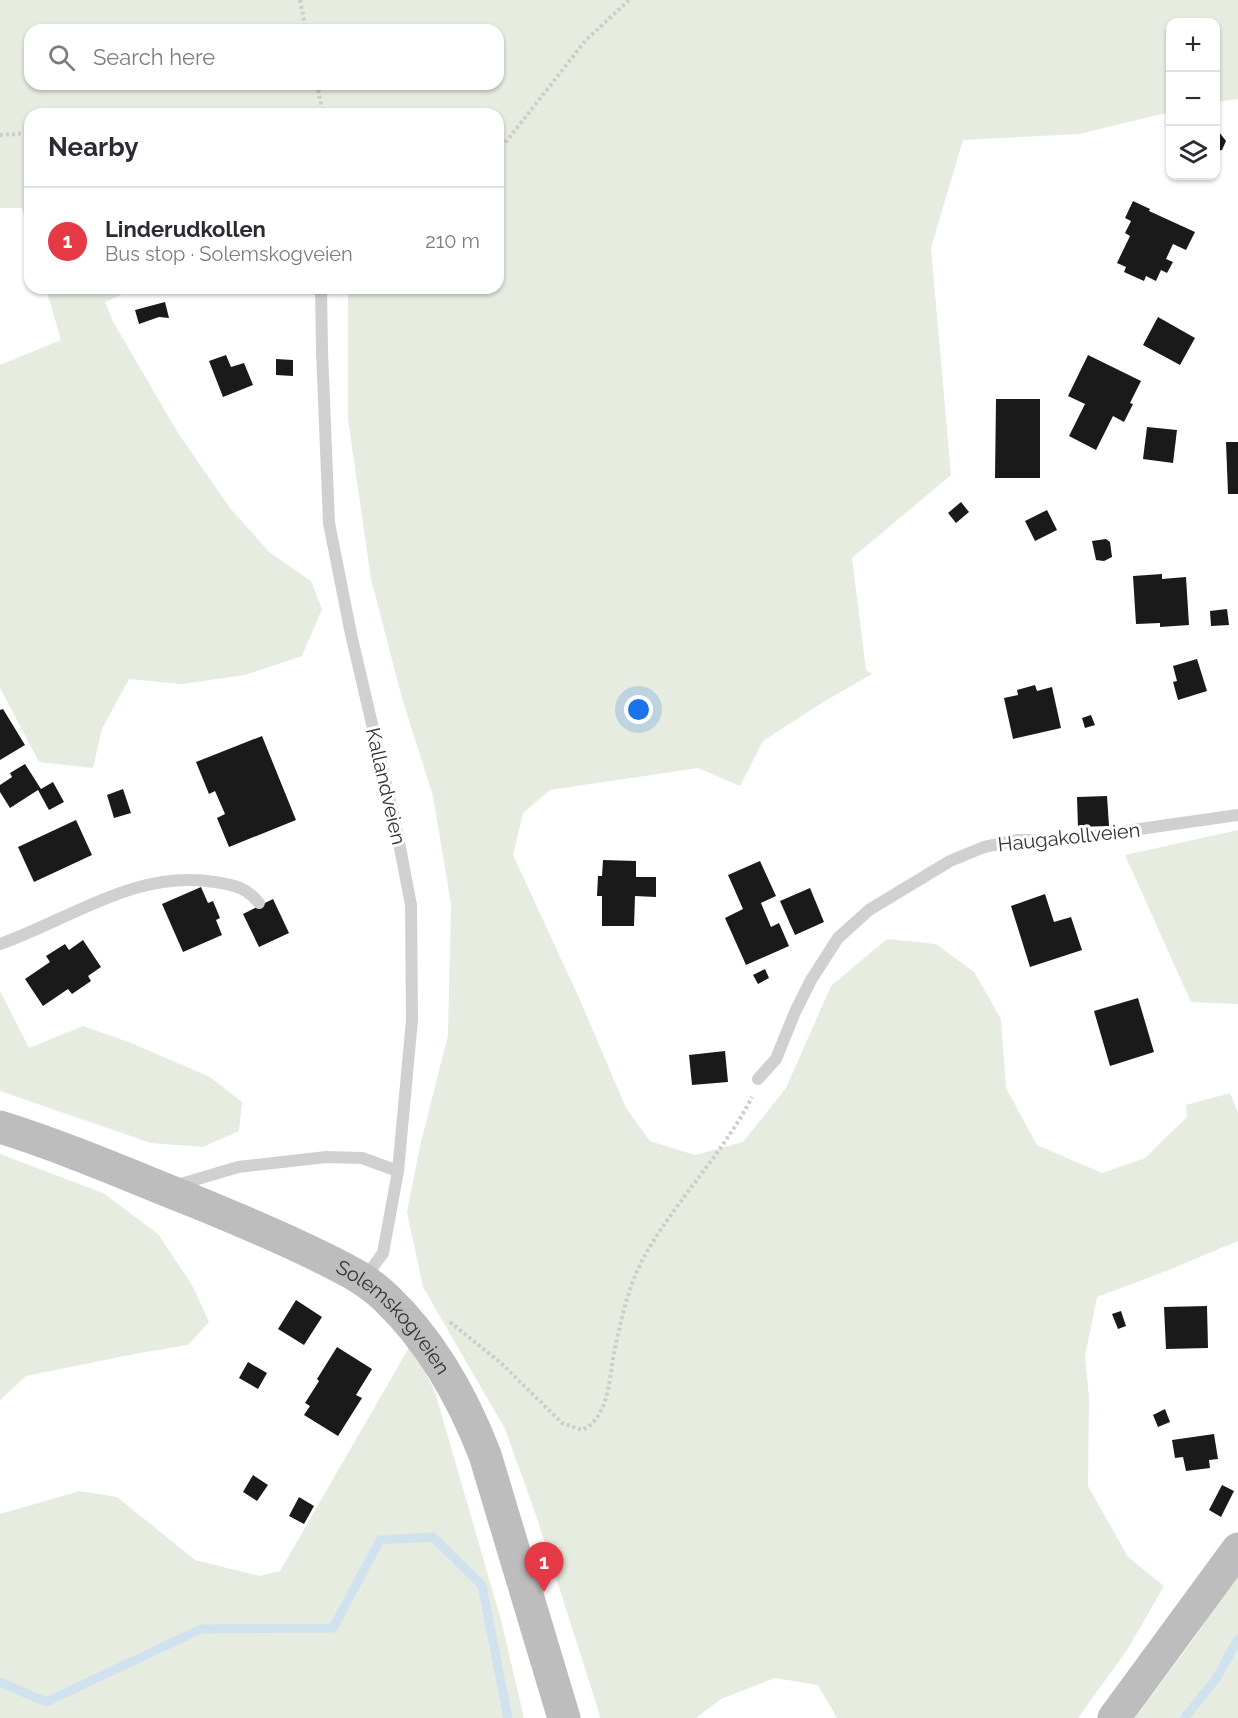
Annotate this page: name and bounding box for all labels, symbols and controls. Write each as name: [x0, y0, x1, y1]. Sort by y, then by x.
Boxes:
map controls: [1166, 18, 1220, 180]
button: +: [1166, 18, 1220, 72]
search box: [24, 24, 504, 90]
icon: search: [45, 41, 78, 74]
text: Search here: [93, 44, 215, 70]
button: −: [1166, 72, 1220, 126]
button: layers: [1166, 126, 1220, 180]
text: Nearby: [48, 132, 138, 162]
text: Linderudkollen: [105, 216, 266, 242]
text: 1: [63, 229, 72, 253]
text: 210 m: [425, 229, 480, 253]
text: Bus stop · Solemskogveien: [105, 242, 353, 266]
your location: [624, 695, 653, 724]
street label: Kallandveien: [361, 725, 411, 847]
street label: Haugakollveien: [997, 818, 1141, 856]
street label: Solemskogveien: [332, 1255, 455, 1379]
pin: 1: [524, 1542, 564, 1592]

